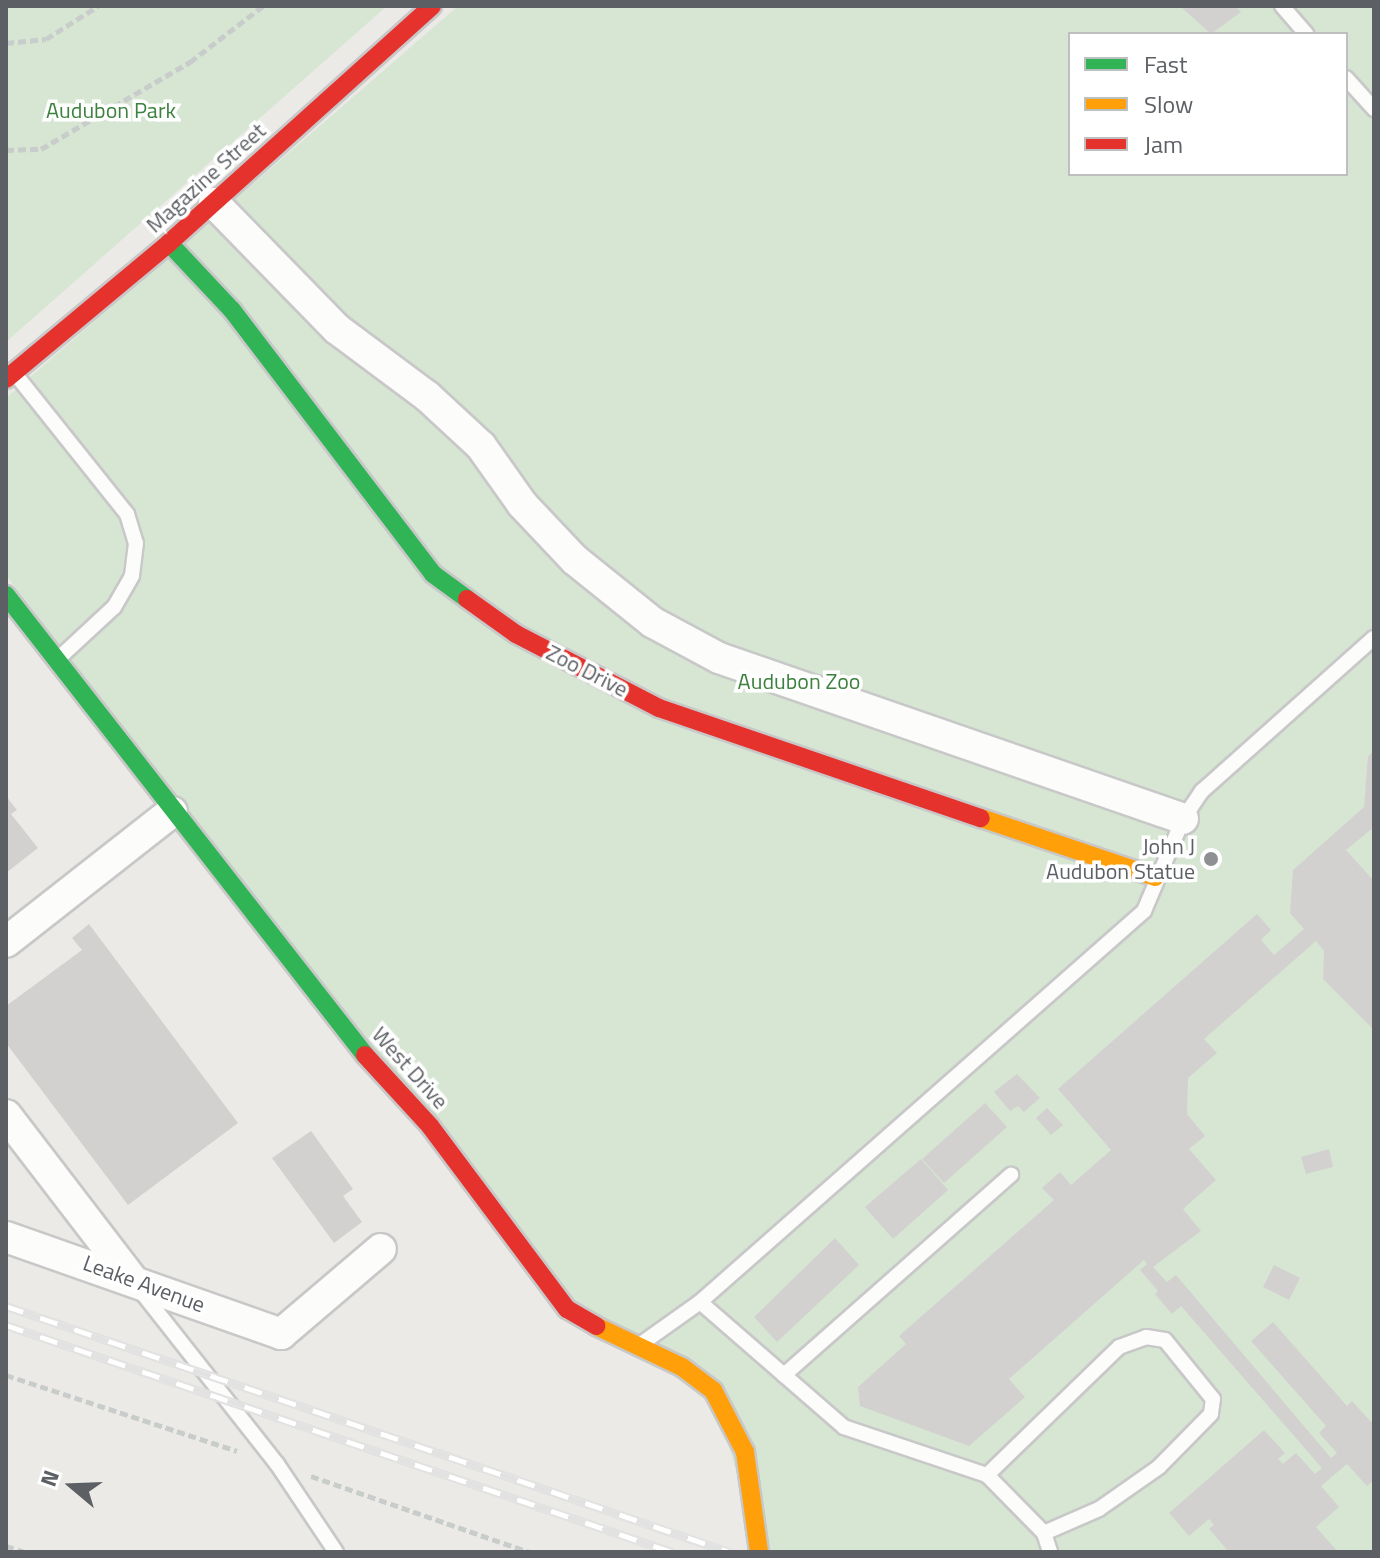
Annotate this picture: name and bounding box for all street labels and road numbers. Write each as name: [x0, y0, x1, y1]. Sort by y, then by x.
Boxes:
street label: Magazine Street: [141, 118, 271, 238]
street label: Zoo Drive: [542, 639, 632, 703]
street label: West Drive: [366, 1022, 454, 1114]
street label: Leake Avenue: [80, 1250, 208, 1318]

